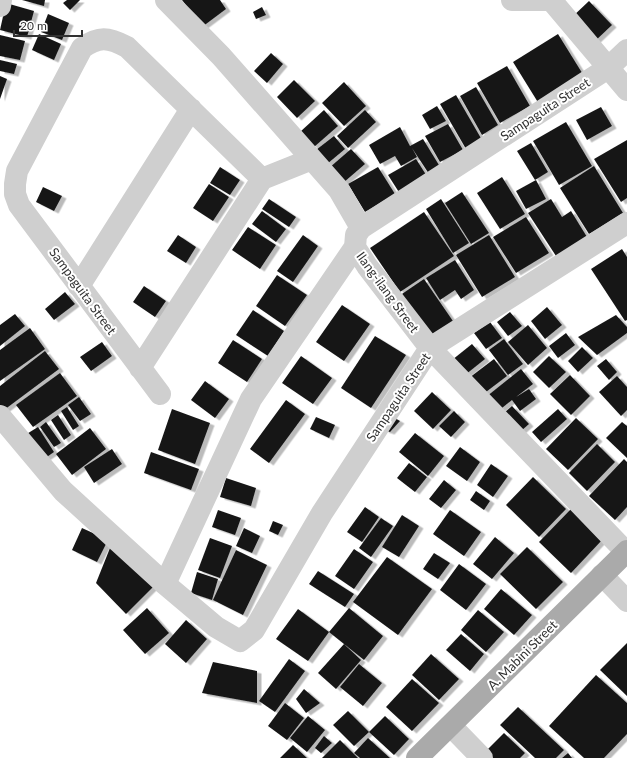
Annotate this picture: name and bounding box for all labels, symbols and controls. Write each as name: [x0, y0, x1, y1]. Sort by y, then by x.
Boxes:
scale bar: [14, 12, 82, 38]
text: 20 m: [20, 18, 47, 33]
street label: Sampaguita Street: [497, 74, 593, 144]
street label: Sampaguita Street: [46, 244, 120, 338]
street label: Ilang-ilang Street: [353, 248, 423, 336]
street label: Sampaguita Street: [362, 349, 434, 444]
street label: A. Mabini Street: [484, 617, 560, 693]

